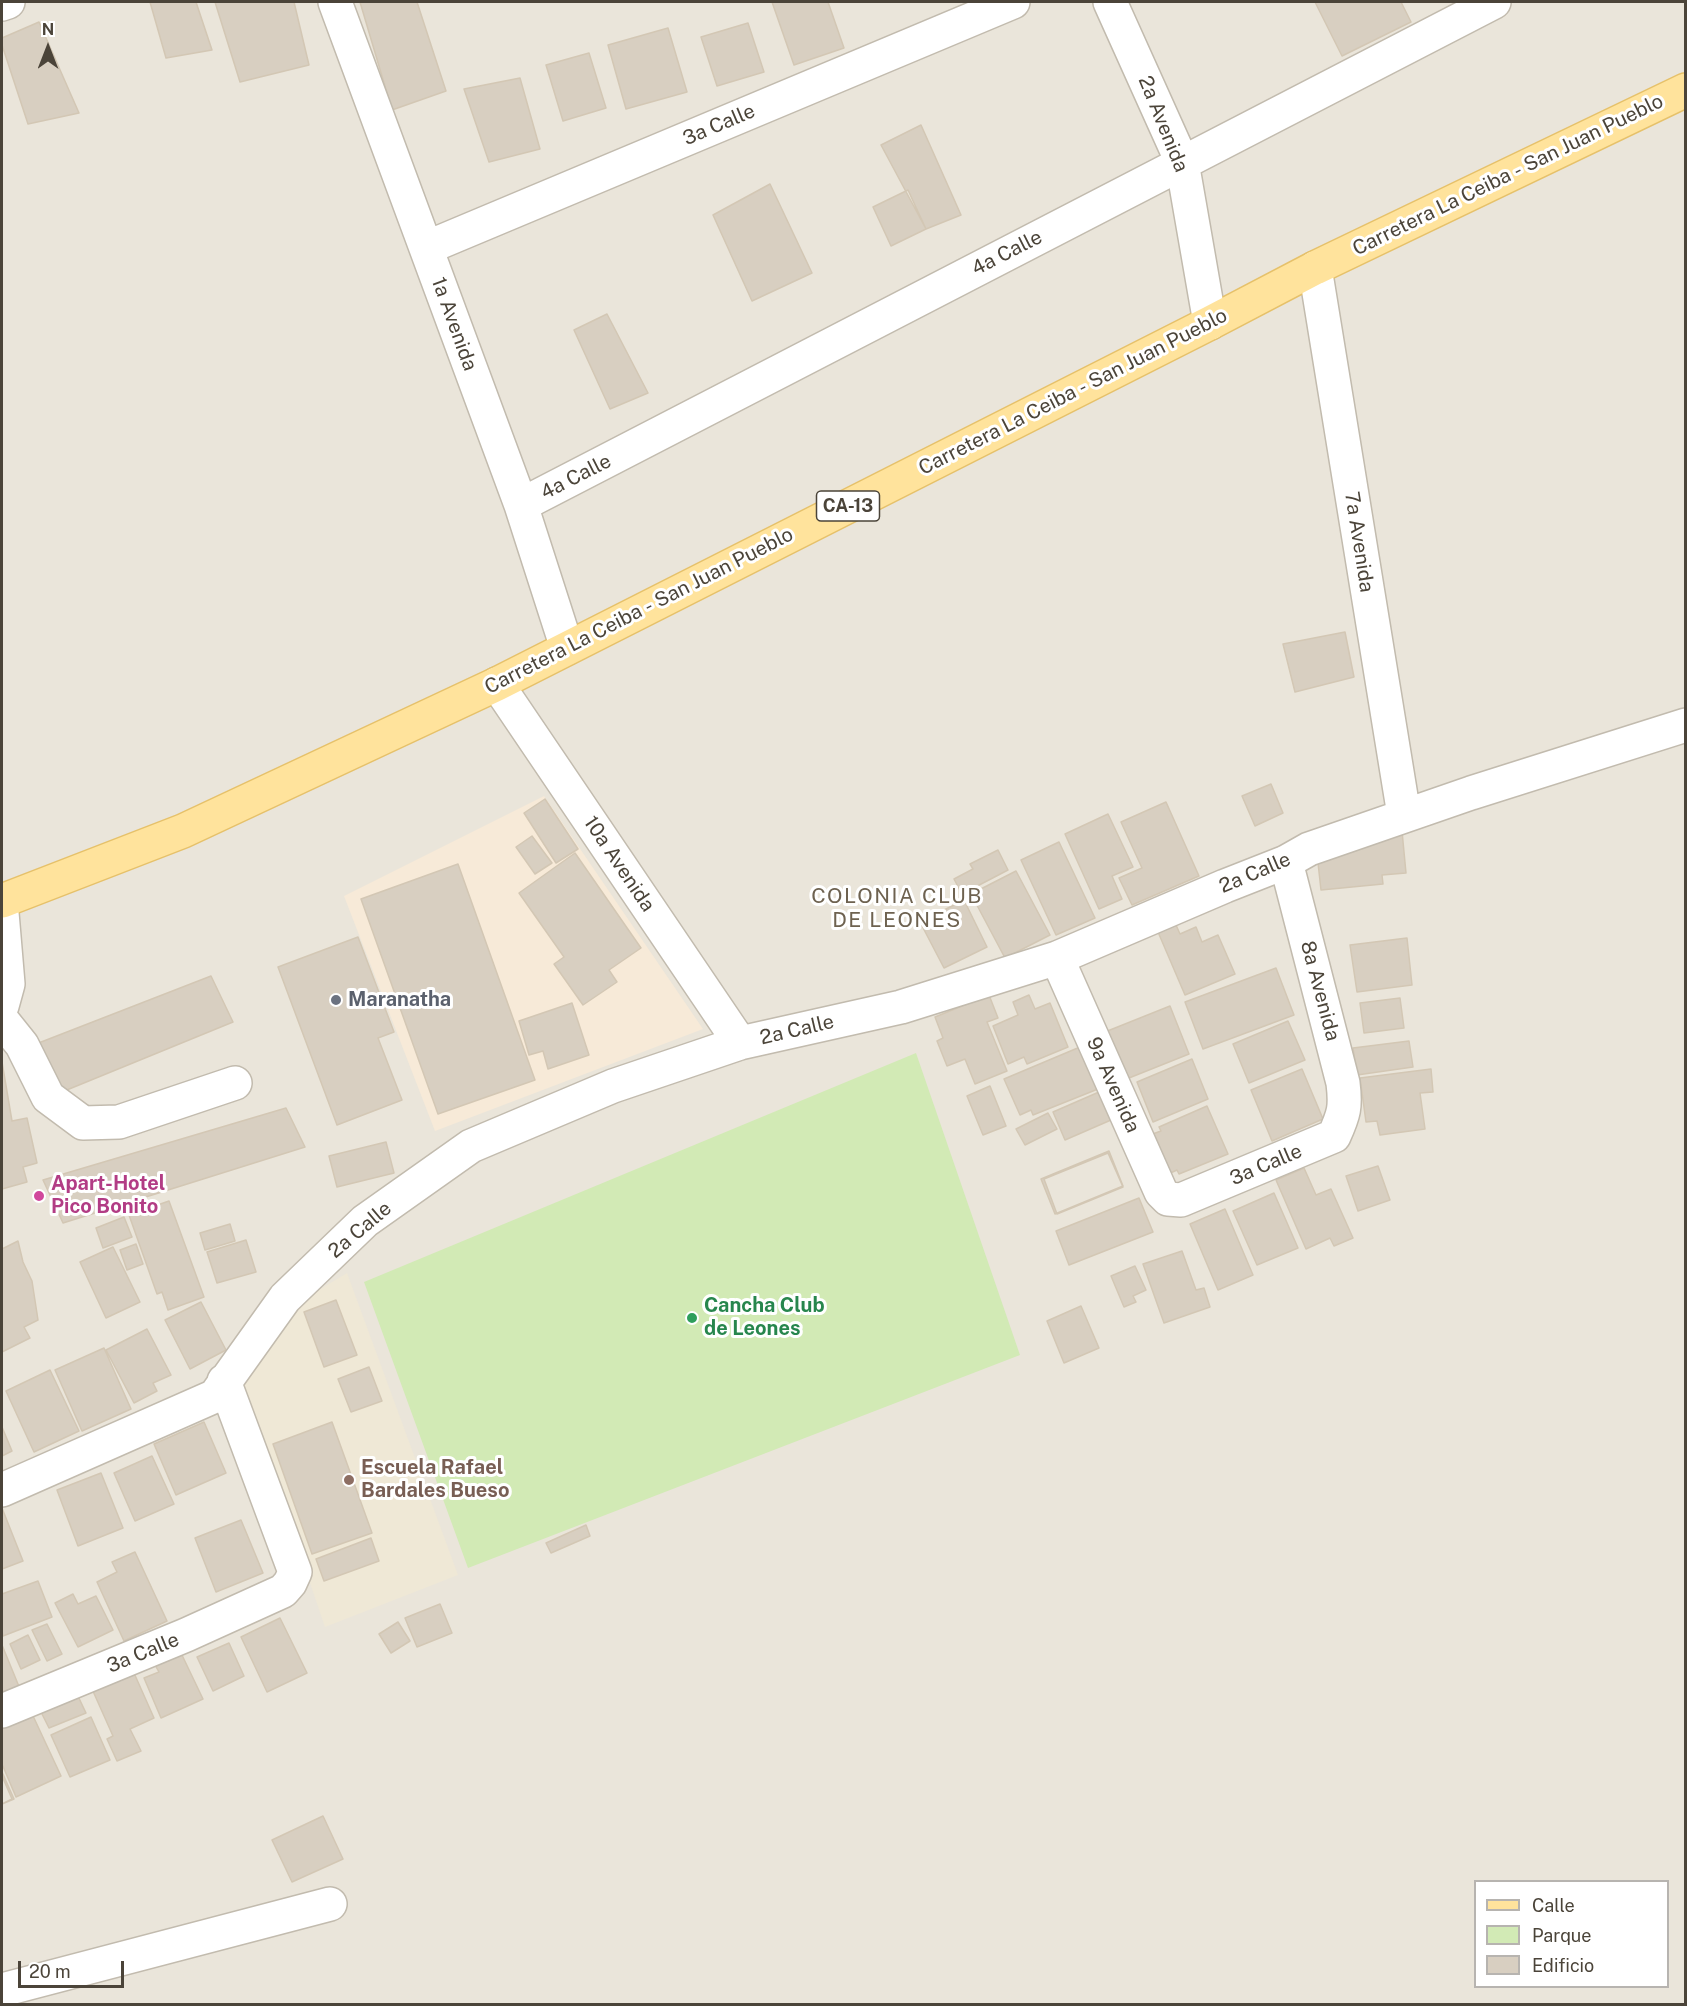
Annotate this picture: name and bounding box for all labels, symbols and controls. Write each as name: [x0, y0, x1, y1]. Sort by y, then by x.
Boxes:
north arrow: [18, 18, 78, 78]
text: N: [42, 20, 54, 39]
street label: 2a Avenida: [1133, 72, 1193, 176]
street label: Carretera La Ceiba - San Juan Pueblo: [1349, 89, 1667, 261]
street label: 3a Calle: [679, 99, 759, 151]
street label: 4a Calle: [968, 225, 1046, 281]
street label: 1a Avenida: [426, 274, 482, 374]
street label: Carretera La Ceiba - San Juan Pueblo: [915, 304, 1231, 480]
street label: 4a Calle: [537, 449, 615, 505]
street label: 7a Avenida: [1339, 490, 1379, 594]
road number: CA-13: [816, 491, 880, 521]
street label: Carretera La Ceiba - San Juan Pueblo: [481, 523, 797, 699]
street label: 10a Avenida: [578, 812, 660, 916]
street label: 2a Calle: [1216, 847, 1294, 899]
district label: COLONIA CLUB DE LEONES: [811, 884, 983, 934]
street label: 8a Avenida: [1295, 938, 1345, 1044]
place label: Maranatha: [348, 988, 451, 1012]
marker: Maranatha: [329, 993, 343, 1007]
street label: 2a Calle: [758, 1010, 836, 1050]
street label: 9a Avenida: [1081, 1033, 1145, 1137]
street label: 3a Calle: [1226, 1139, 1306, 1191]
place label: Apart-Hotel Pico Bonito: [51, 1172, 165, 1219]
marker: Apart-Hotel Pico Bonito: [32, 1189, 46, 1203]
street label: 2a Calle: [323, 1197, 397, 1263]
place label: Cancha Club de Leones: [704, 1294, 825, 1341]
marker: Cancha Club de Leones: [685, 1311, 699, 1325]
place label: Escuela Rafael Bardales Bueso: [361, 1456, 509, 1503]
marker: Escuela Rafael Bardales Bueso: [342, 1473, 356, 1487]
street label: 3a Calle: [103, 1628, 183, 1678]
legend: [1474, 1880, 1669, 1988]
text: Calle: [1532, 1895, 1575, 1916]
text: Parque: [1532, 1925, 1592, 1946]
scale bar: [21, 1949, 128, 1987]
text: Edificio: [1532, 1955, 1594, 1976]
text: 20 m: [29, 1961, 71, 1982]

